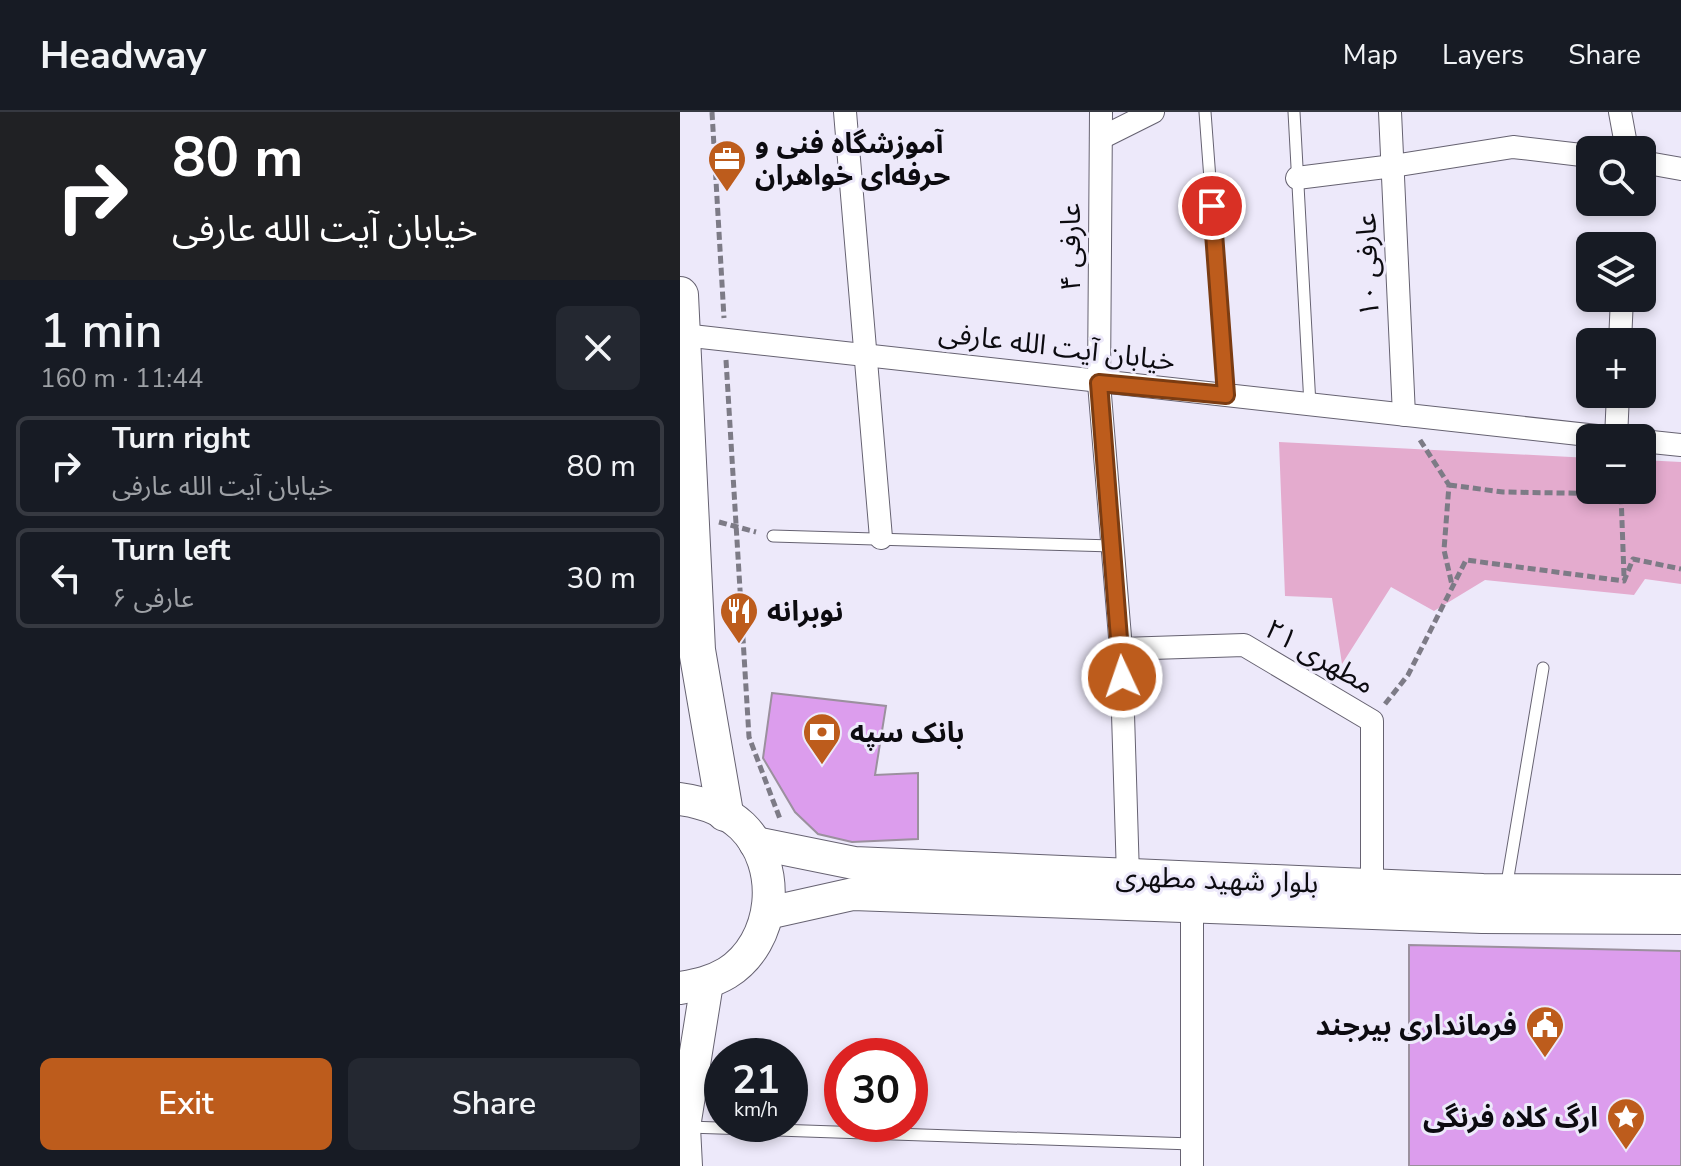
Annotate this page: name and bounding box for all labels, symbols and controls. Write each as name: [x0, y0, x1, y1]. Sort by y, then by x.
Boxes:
text: Headway: [40, 30, 206, 81]
text: Map: [1343, 36, 1398, 74]
text: Layers: [1442, 36, 1524, 74]
text: Share: [1568, 36, 1641, 74]
text: 80 m: [172, 119, 303, 196]
place label: آموزشگاه فنی و حرفه‌ای خواهران: [755, 125, 950, 195]
map controls: [1576, 136, 1656, 504]
button: search: [1576, 136, 1656, 216]
office icon: آموزشگاه فنی و حرفه‌ای خواهران: [706, 138, 748, 193]
icon: right: [40, 144, 144, 248]
pin: [1178, 172, 1246, 240]
icon: arrive: [1190, 184, 1234, 228]
street label: عارفی ۴: [1052, 203, 1090, 291]
text: خیابان آیت الله عارفی: [172, 205, 478, 254]
street label: عارفی ۱۰: [1347, 212, 1389, 318]
button: layers: [1576, 232, 1656, 312]
text: 1 min: [40, 298, 162, 364]
button: close: [556, 306, 640, 390]
street label: خیابان آیت الله عارفی: [937, 314, 1177, 380]
button: +: [1576, 328, 1656, 408]
text: 160 m · 11:44: [40, 361, 203, 396]
text: Turn right: [112, 418, 250, 459]
button: −: [1576, 424, 1656, 504]
icon: right: [44, 444, 88, 488]
text: 80 m: [567, 446, 636, 487]
text: خیابان آیت الله عارفی: [112, 469, 333, 504]
text: Turn left: [112, 530, 230, 571]
icon: left: [44, 556, 88, 600]
text: 30 m: [567, 558, 636, 599]
text: عارفی ۶: [112, 581, 194, 616]
restaurant icon: نوبرانه: [718, 590, 760, 645]
place label: نوبرانه: [767, 593, 843, 631]
street label: مطهری ۲۱: [1258, 610, 1381, 703]
position arrow: [1080, 635, 1164, 719]
bank icon: بانک سپه: [801, 711, 843, 766]
place label: بانک سپه: [850, 714, 965, 752]
street label: بلوار شهید مطهری: [1115, 857, 1319, 903]
public building icon: فرمانداری بیرجند: [1524, 1004, 1566, 1059]
place label: فرمانداری بیرجند: [1316, 1007, 1517, 1045]
speed limit sign: 30: [824, 1038, 928, 1142]
text: 21: [732, 1053, 780, 1107]
button: Exit: [40, 1058, 332, 1150]
button: Share: [348, 1058, 640, 1150]
text: km/h: [734, 1096, 778, 1123]
place icon: ارگ کلاه فرنگی: [1605, 1096, 1647, 1151]
place label: ارگ کلاه فرنگی: [1423, 1099, 1598, 1137]

